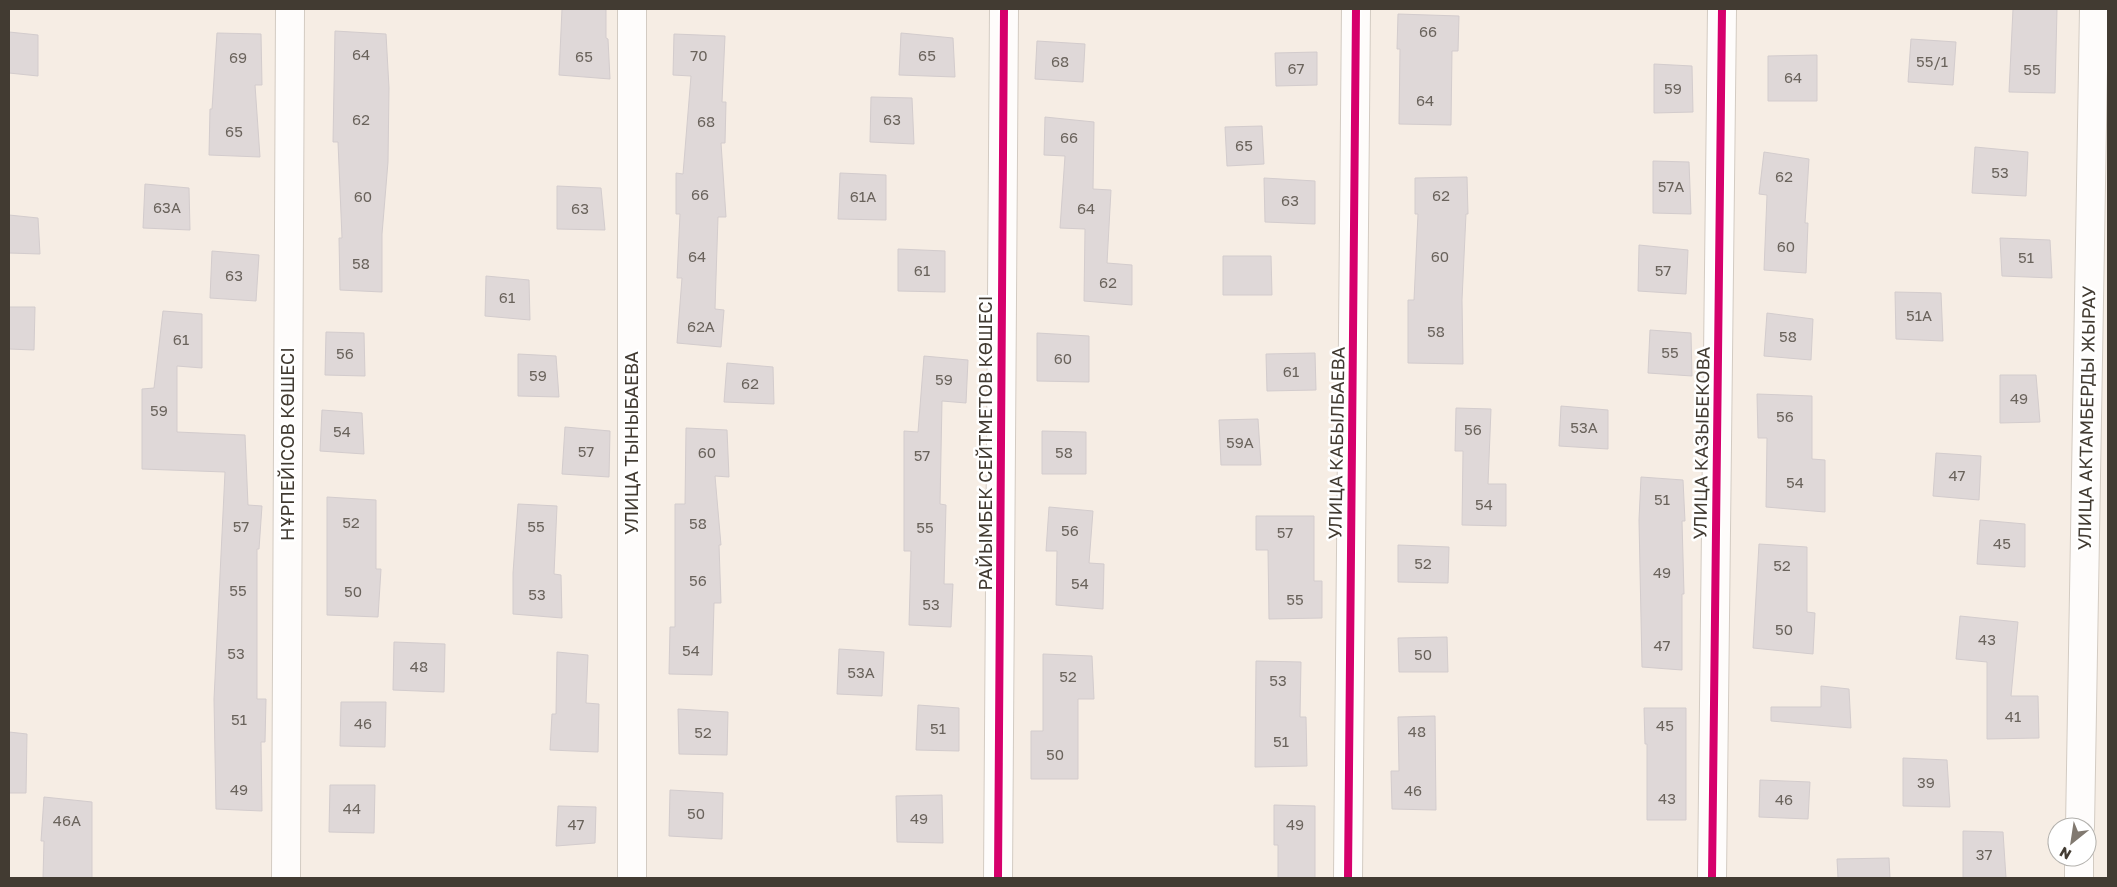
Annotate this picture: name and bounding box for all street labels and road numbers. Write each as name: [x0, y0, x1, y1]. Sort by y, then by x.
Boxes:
street label: УЛИЦА АКТАМБЕРДЫ ЖЫРАУ: [2073, 286, 2099, 550]
street label: РАЙЫМБЕК СЕЙТМЕТОВ КӨШЕСІ: [974, 296, 996, 590]
street label: УЛИЦА КАБЫЛБАЕВА: [1323, 346, 1349, 540]
street label: УЛИЦА КАЗЫБЕКОВА: [1688, 346, 1714, 540]
street label: НҰРПЕЙІСОВ КӨШЕСІ: [276, 347, 298, 541]
street label: УЛИЦА ТЫНЫБАЕВА: [620, 351, 642, 535]

